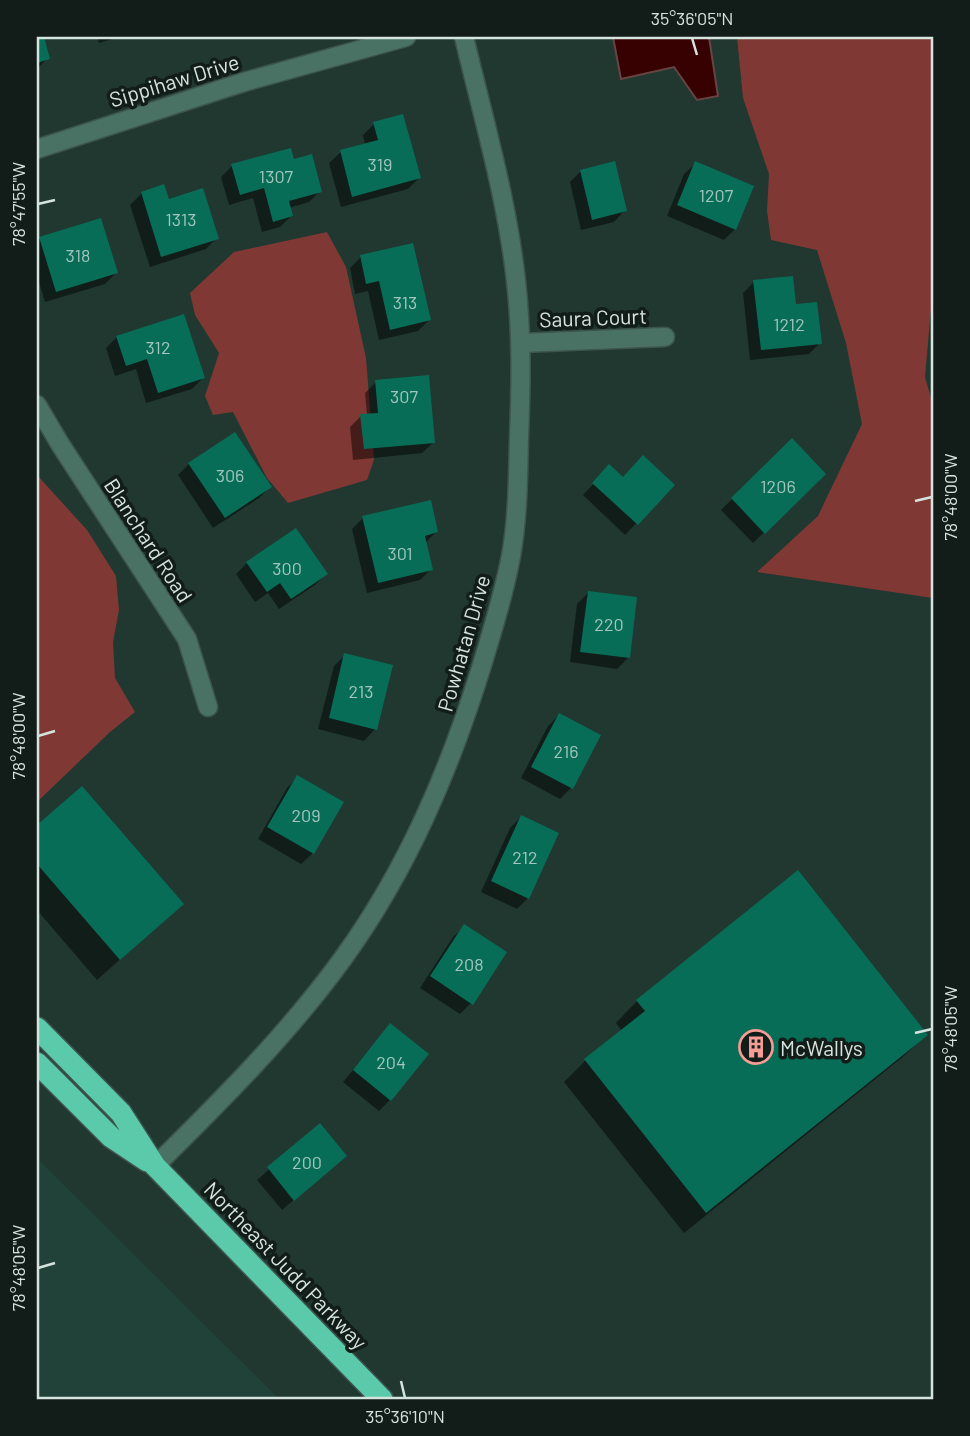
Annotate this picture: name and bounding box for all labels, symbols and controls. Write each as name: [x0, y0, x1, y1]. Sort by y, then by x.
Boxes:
text: 35°36'05"N: [651, 7, 733, 29]
street label: Sippihaw Drive: [106, 48, 242, 112]
house number: 319: [368, 153, 392, 175]
text: 78°47'55"W: [7, 162, 29, 246]
house number: 1307: [259, 165, 294, 187]
house number: 1207: [699, 184, 734, 206]
house number: 1313: [165, 208, 197, 230]
house number: 318: [66, 244, 90, 266]
house number: 313: [393, 291, 417, 313]
street label: Saura Court: [539, 303, 647, 331]
house number: 1212: [773, 313, 805, 335]
house number: 312: [145, 336, 171, 358]
house number: 307: [390, 385, 418, 407]
text: 78°48'00"W: [939, 453, 961, 541]
house number: 306: [216, 464, 244, 486]
street label: Blanchard Road: [100, 473, 198, 607]
house number: 1206: [760, 475, 796, 497]
house number: 301: [387, 542, 413, 564]
house number: 300: [272, 557, 302, 579]
street label: Powhatan Drive: [432, 572, 494, 714]
house number: 220: [594, 613, 624, 635]
house number: 213: [349, 680, 373, 702]
text: 78°48'00"W: [7, 692, 29, 780]
house number: 216: [554, 740, 578, 762]
house number: 209: [291, 804, 321, 826]
house number: 212: [512, 846, 538, 868]
house number: 208: [454, 953, 484, 975]
text: 78°48'05"W: [939, 986, 961, 1072]
building icon: McWallys: [737, 1028, 775, 1066]
place label: McWallys: [780, 1035, 863, 1060]
house number: 204: [376, 1051, 406, 1073]
house number: 200: [292, 1151, 322, 1173]
street label: Northeast Judd Parkway: [200, 1176, 373, 1354]
text: 78°48'05"W: [7, 1225, 29, 1311]
text: 35°36'10"N: [365, 1405, 445, 1427]

